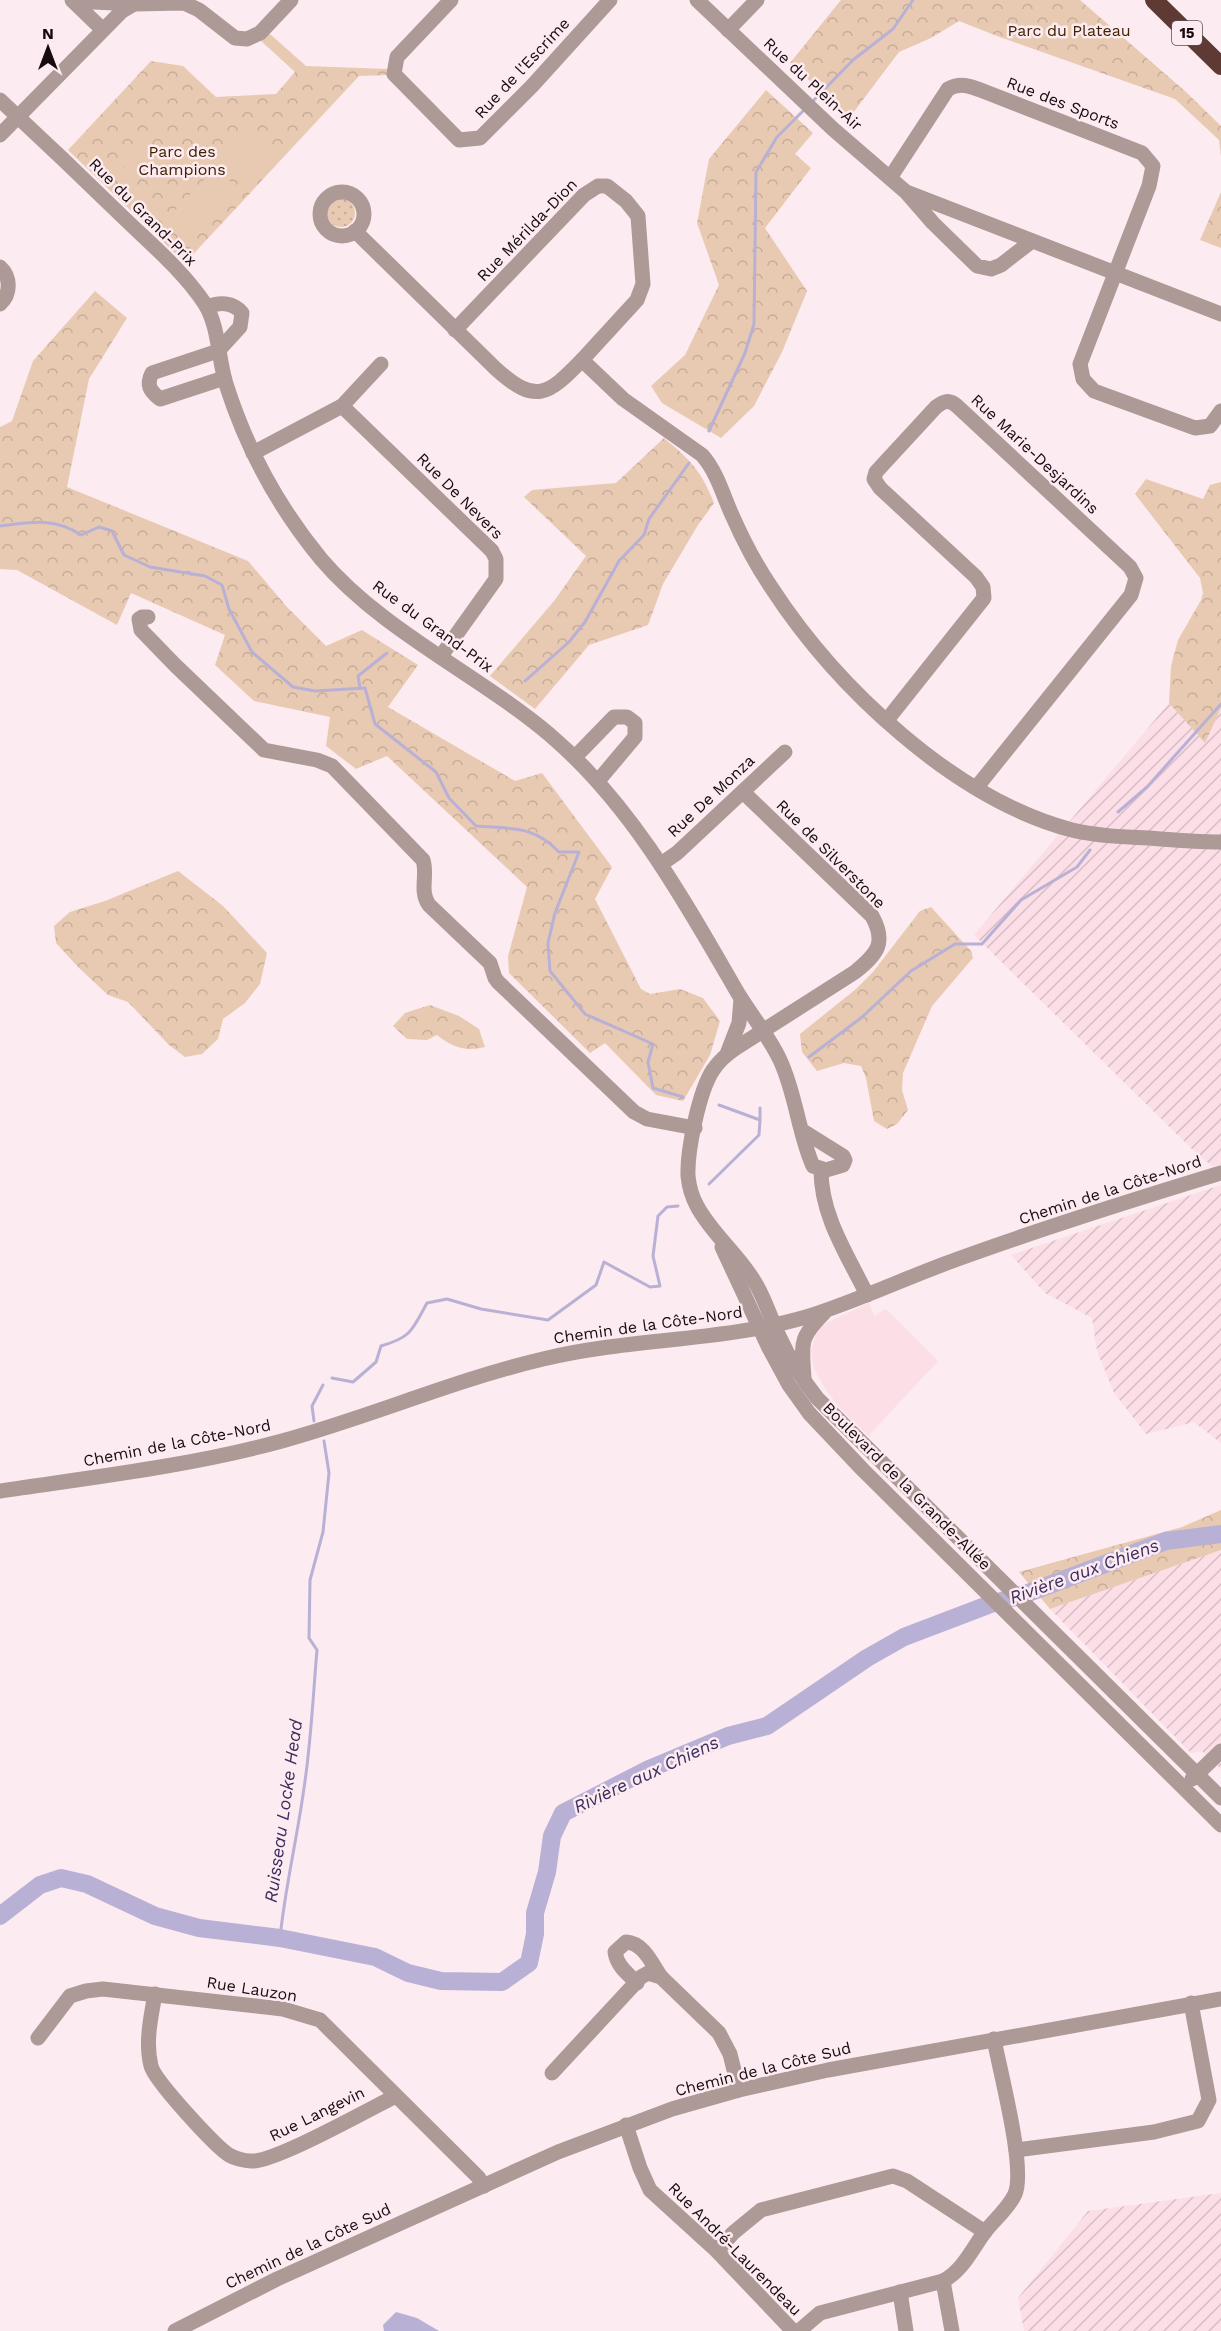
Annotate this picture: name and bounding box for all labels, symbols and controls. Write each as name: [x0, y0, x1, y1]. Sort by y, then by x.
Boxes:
street label: Rue de l'Escrime: [470, 14, 574, 122]
north arrow: [18, 18, 78, 78]
park label: Parc du Plateau: [1007, 21, 1131, 40]
road number: 15: [1172, 21, 1202, 45]
text: N: [42, 24, 54, 43]
street label: Rue du Plein-Air: [760, 34, 866, 135]
street label: Rue des Sports: [1004, 73, 1122, 133]
park label: Parc des Champions: [138, 142, 226, 179]
street label: Rue du Grand-Prix: [85, 154, 201, 270]
street label: Rue Mérilda-Dion: [473, 175, 581, 285]
street label: Rue Marie-Desjardins: [967, 390, 1103, 518]
street label: Rue De Nevers: [413, 449, 507, 543]
street label: Rue du Grand-Prix: [369, 576, 497, 676]
street label: Rue De Monza: [664, 751, 758, 841]
street label: Rue de Silverstone: [773, 796, 889, 912]
street label: Chemin de la Côte-Nord: [1016, 1151, 1204, 1229]
street label: Chemin de la Côte-Nord: [552, 1302, 744, 1348]
street label: Boulevard de la Grande-Allée: [819, 1398, 995, 1574]
street label: Chemin de la Côte-Nord: [82, 1415, 272, 1471]
water label: Rivière aux Chiens: [1006, 1534, 1162, 1608]
water label: Ruisseau Locke Head: [260, 1717, 306, 1904]
water label: Rivière aux Chiens: [570, 1731, 722, 1817]
street label: Rue Lauzon: [205, 1972, 299, 2006]
street label: Chemin de la Côte Sud: [673, 2038, 853, 2100]
street label: Rue Langevin: [266, 2083, 368, 2145]
street label: Rue André-Laurendeau: [664, 2178, 806, 2320]
street label: Chemin de la Côte Sud: [222, 2199, 394, 2293]

